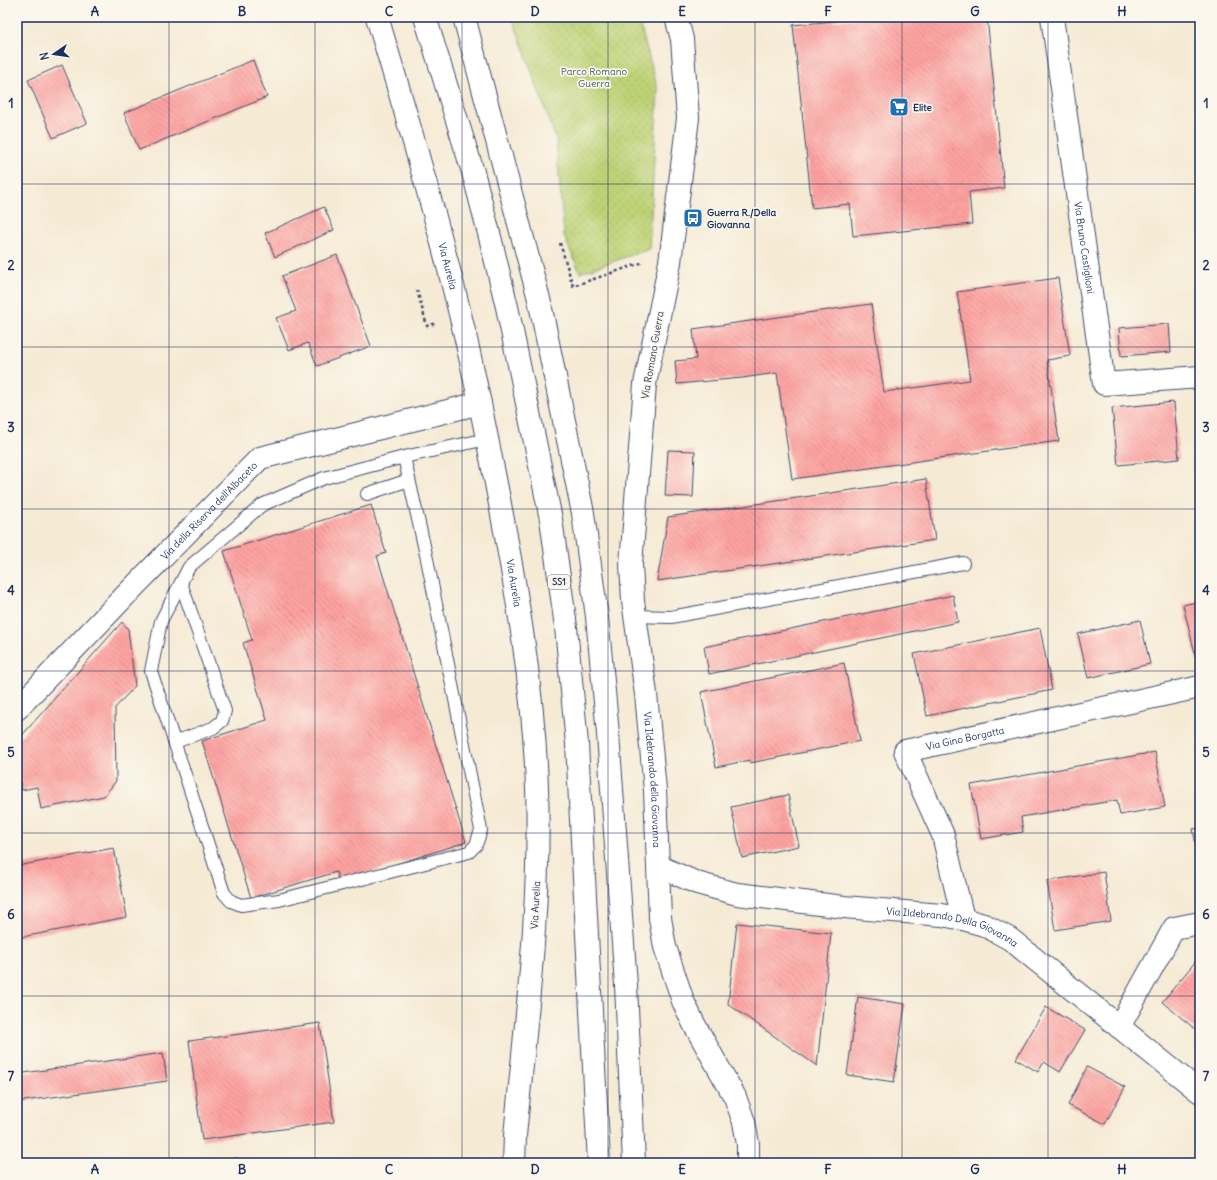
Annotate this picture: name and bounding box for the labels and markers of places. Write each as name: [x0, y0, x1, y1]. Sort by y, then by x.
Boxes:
supermarket icon: Elite: [888, 96, 910, 118]
place label: Elite: [913, 101, 933, 114]
place label: Guerra R./Della Giovanna: [707, 206, 777, 231]
bus stop icon: Guerra R./Della Giovanna: [682, 207, 704, 229]

